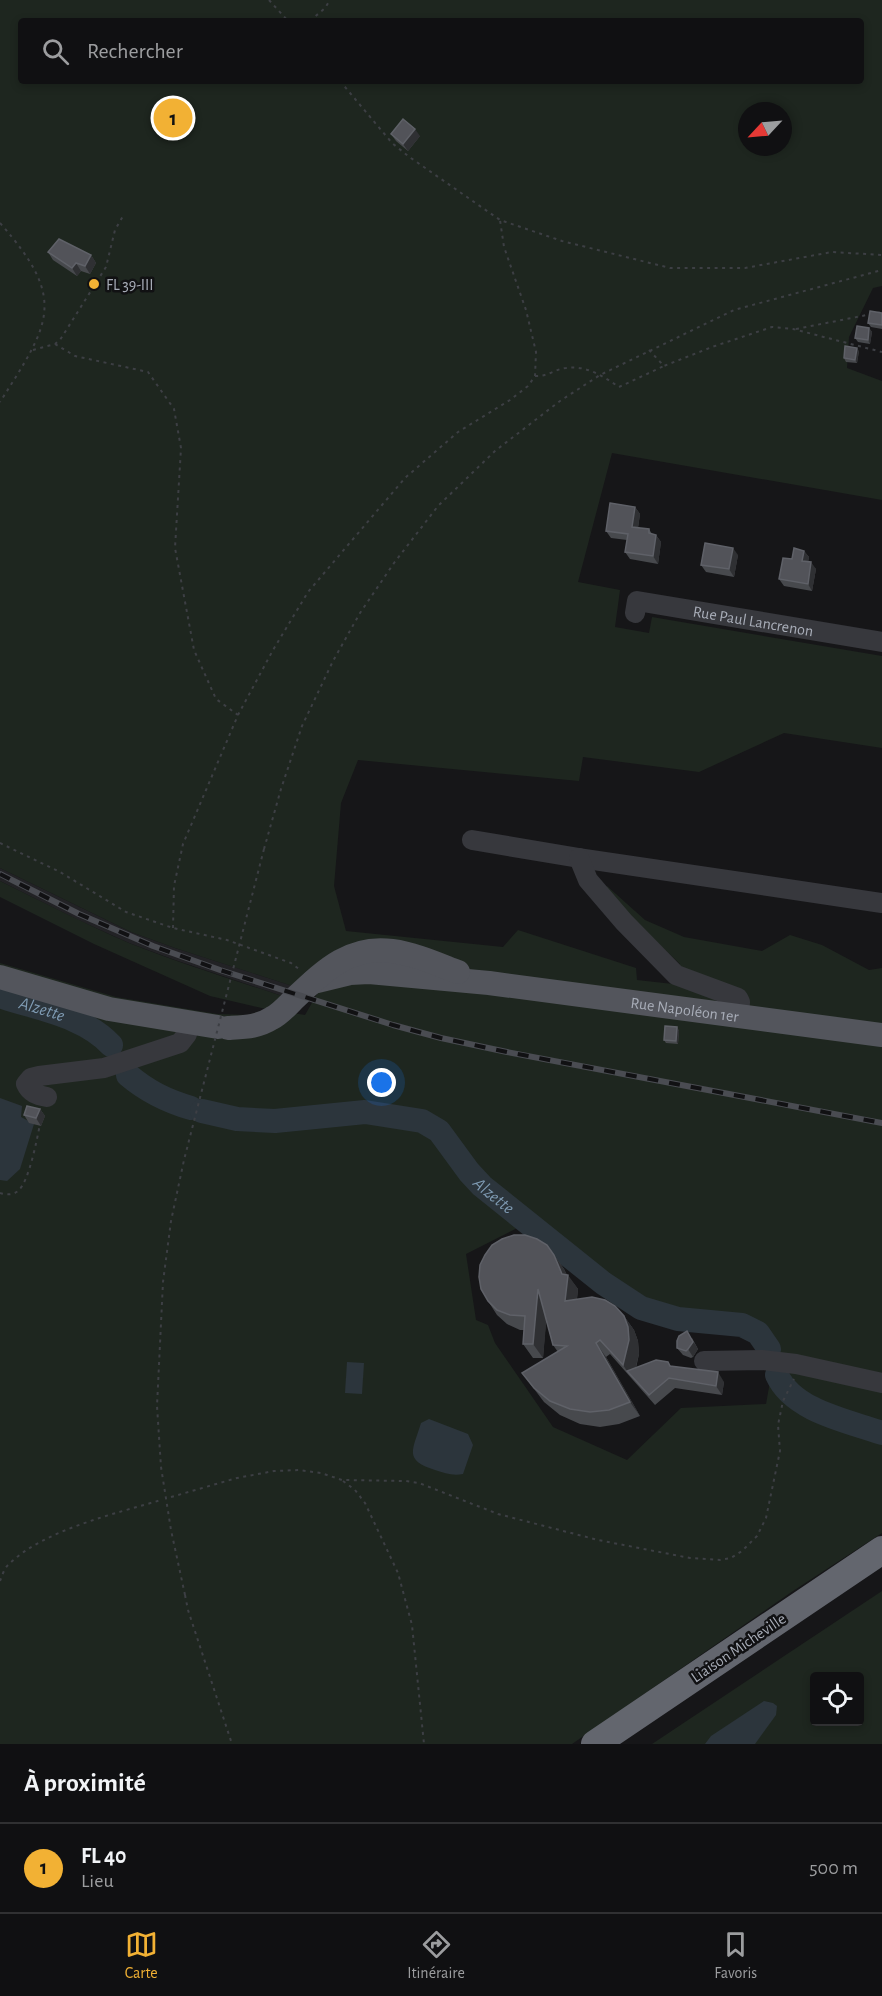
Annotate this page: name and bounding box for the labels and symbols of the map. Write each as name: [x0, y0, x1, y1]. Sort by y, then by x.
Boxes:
pin: 1: [154, 96, 192, 140]
north arrow: [738, 102, 792, 156]
marker: FL 39-III: [87, 277, 101, 291]
place label: FL 39-III: [106, 277, 154, 293]
street label: Rue Paul Lancrenon: [692, 603, 814, 639]
water label: Alzette: [16, 994, 67, 1026]
street label: Rue Napoléon 1er: [630, 995, 740, 1025]
your location: [367, 1068, 396, 1097]
water label: Alzette: [468, 1174, 517, 1218]
street label: Liaison Micheville: [688, 1610, 789, 1685]

